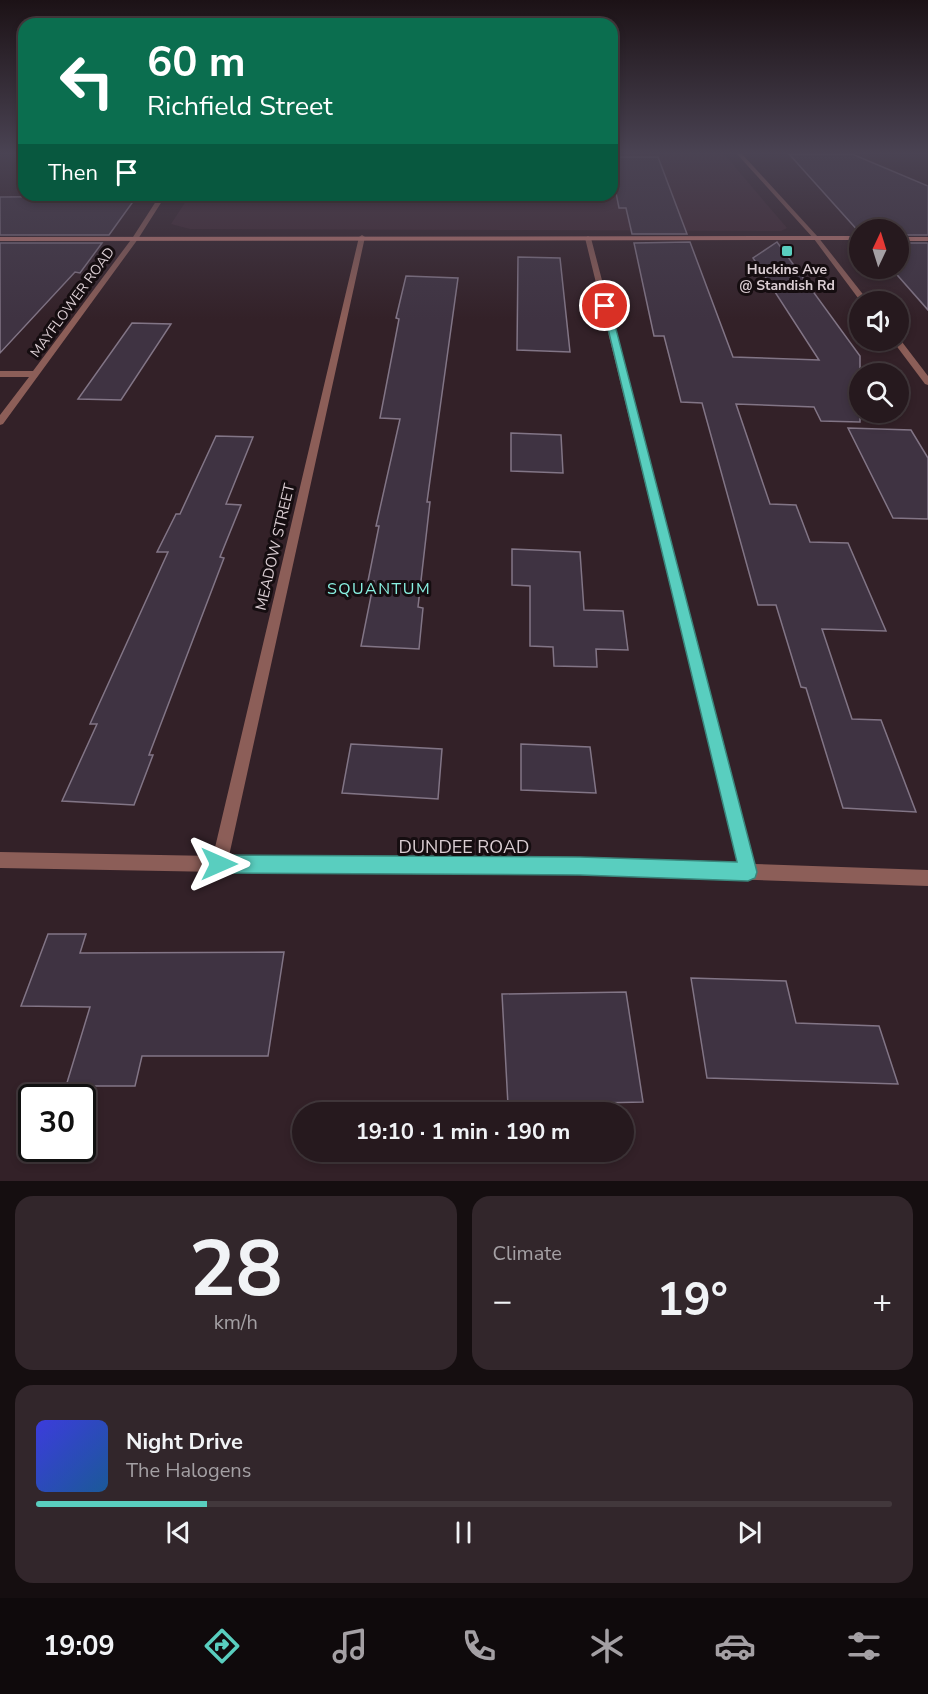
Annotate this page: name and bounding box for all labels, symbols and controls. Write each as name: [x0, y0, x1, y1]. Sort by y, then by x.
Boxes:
text: 60 m: [147, 34, 246, 91]
icon: left: [48, 42, 126, 120]
text: Richfield Street: [147, 88, 333, 125]
icon: arrive: [110, 156, 143, 189]
text: Then: [48, 158, 98, 188]
north arrow: [849, 219, 909, 279]
map controls: [849, 219, 909, 423]
street label: MAYFLOWER ROAD: [26, 243, 119, 361]
marker: Huckins Ave @ Standish Rd: [780, 244, 794, 258]
place label: Huckins Ave @ Standish Rd: [739, 260, 835, 295]
pin: [579, 280, 630, 331]
icon: arrive: [588, 289, 621, 322]
button: sound: [849, 291, 909, 351]
button: search: [849, 363, 909, 423]
street label: MEADOW STREET: [251, 482, 299, 612]
district label: SQUANTUM: [327, 578, 431, 600]
position arrow: [187, 832, 251, 896]
street label: DUNDEE ROAD: [399, 835, 529, 859]
speed limit sign: 30: [18, 1084, 96, 1162]
text: 19:10 · 1 min · 190 m: [356, 1117, 570, 1147]
text: 28: [189, 1216, 283, 1323]
text: Climate: [493, 1240, 562, 1267]
text: 19°: [657, 1270, 728, 1331]
text: −: [493, 1279, 512, 1324]
text: +: [872, 1279, 892, 1324]
text: km/h: [214, 1309, 258, 1336]
text: Night Drive: [126, 1427, 243, 1457]
text: The Halogens: [126, 1457, 251, 1484]
icon: previous: [162, 1516, 195, 1549]
icon: pause: [447, 1516, 480, 1549]
icon: next: [733, 1516, 766, 1549]
icon: directions: [201, 1625, 243, 1667]
icon: music: [329, 1625, 371, 1667]
icon: phone: [458, 1625, 500, 1667]
icon: climate: [586, 1625, 628, 1667]
icon: car: [714, 1625, 756, 1667]
icon: filters: [843, 1625, 885, 1667]
text: 19:09: [43, 1628, 115, 1665]

